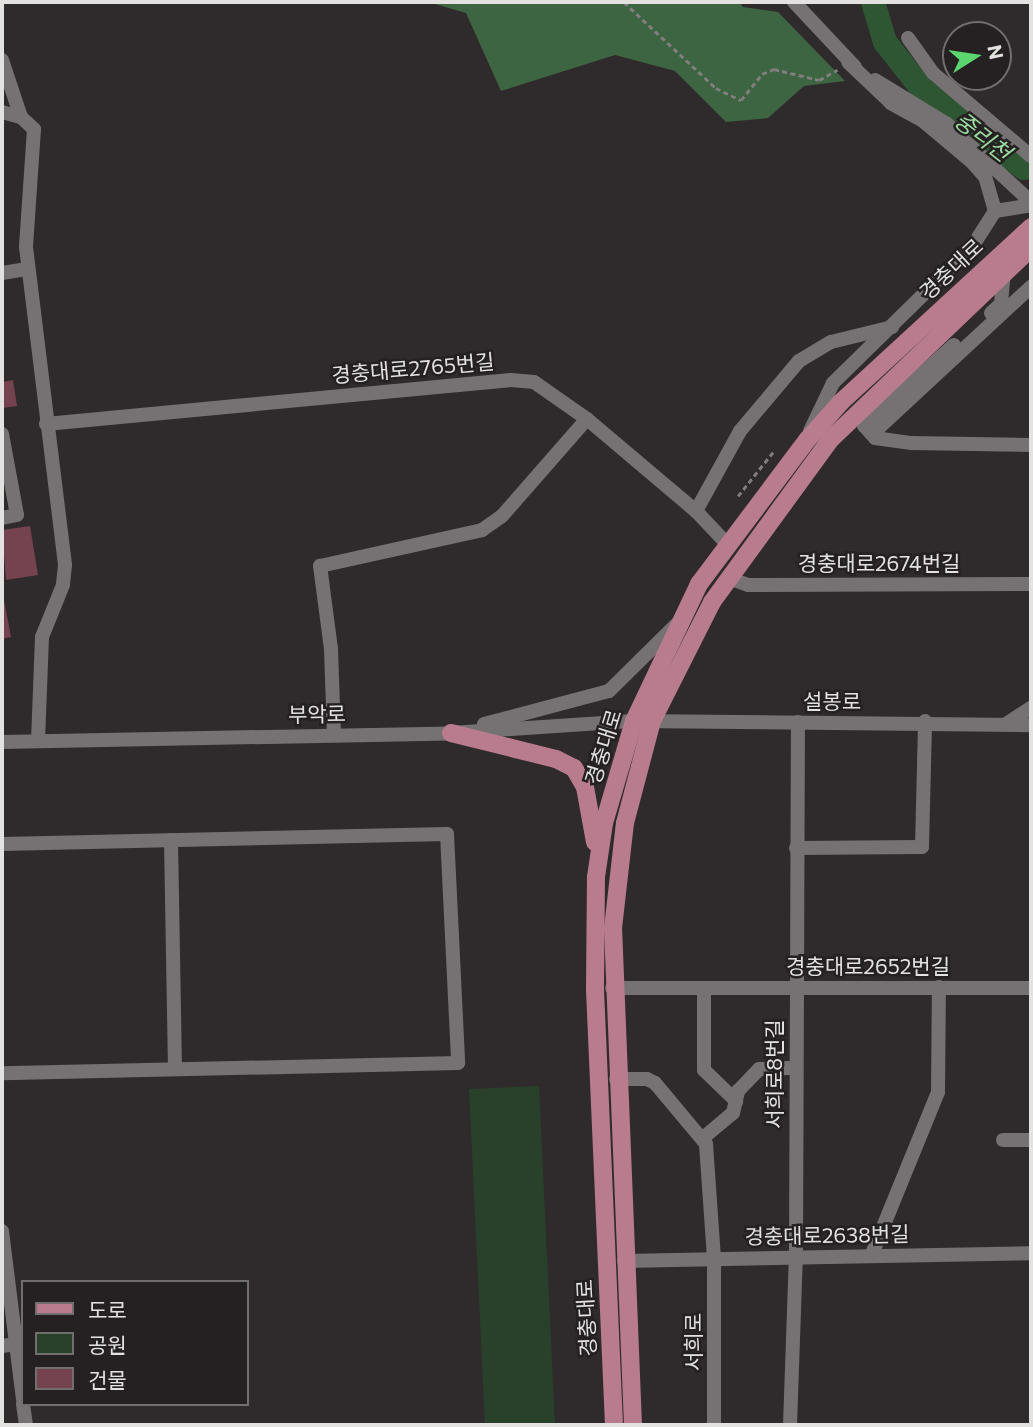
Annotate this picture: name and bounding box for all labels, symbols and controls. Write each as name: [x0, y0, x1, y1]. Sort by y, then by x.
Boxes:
north arrow: [942, 21, 1012, 91]
text: N: [983, 43, 1009, 61]
water label: 중리천: [949, 106, 1017, 166]
street label: 경충대로: [914, 233, 988, 305]
street label: 경충대로2765번길: [331, 348, 495, 388]
street label: 경충대로2674번길: [798, 550, 960, 576]
street label: 설봉로: [803, 688, 861, 714]
street label: 부악로: [288, 701, 346, 727]
street label: 경충대로: [580, 706, 626, 788]
street label: 경충대로2652번길: [786, 953, 950, 979]
street label: 서희로8번길: [761, 1019, 787, 1129]
street label: 경충대로2638번길: [744, 1221, 910, 1249]
street label: 경충대로: [571, 1279, 601, 1357]
legend: [21, 1280, 248, 1406]
text: 도로: [88, 1297, 127, 1322]
street label: 서희로: [680, 1313, 706, 1371]
text: 공원: [88, 1332, 127, 1357]
text: 건물: [88, 1367, 127, 1392]

